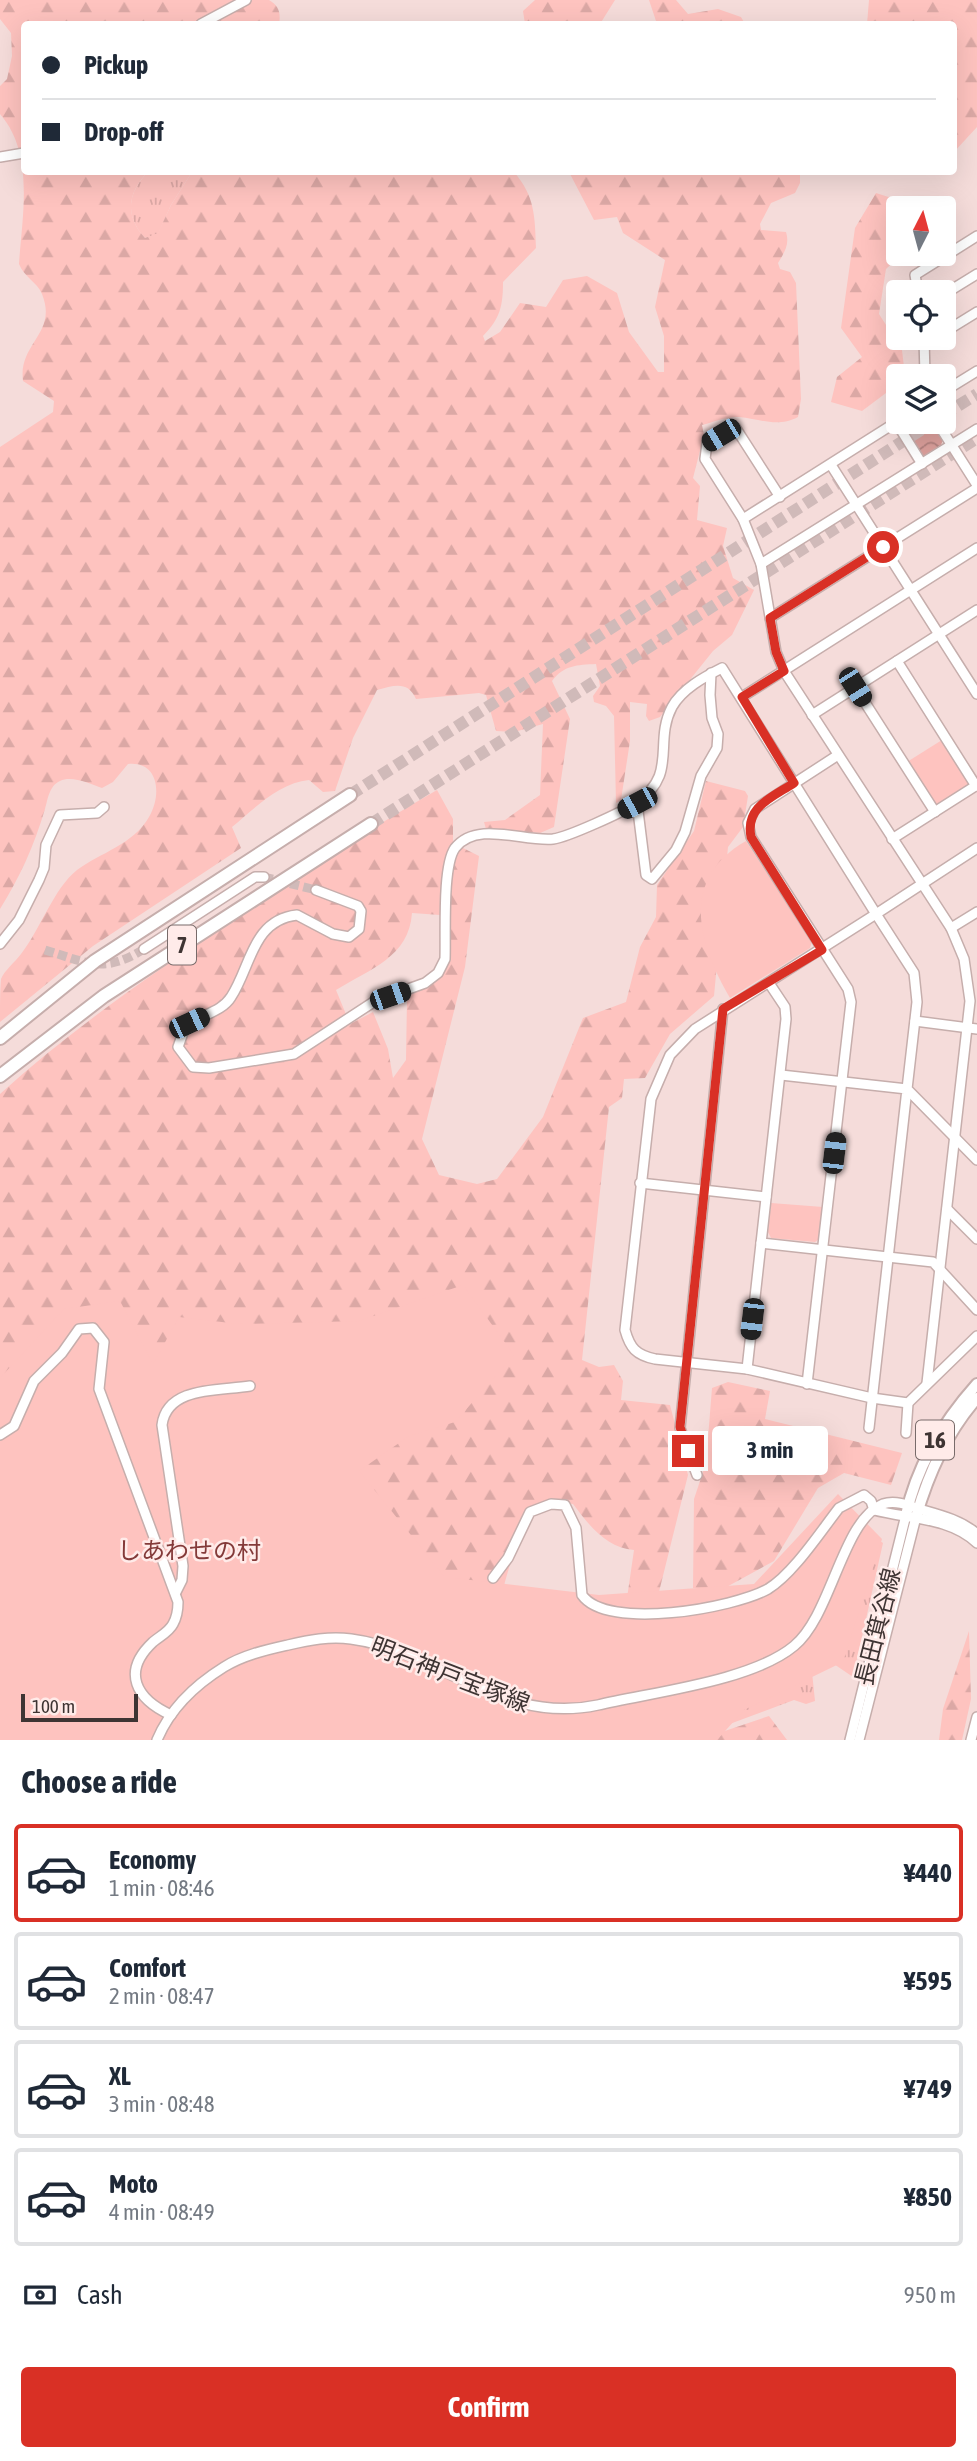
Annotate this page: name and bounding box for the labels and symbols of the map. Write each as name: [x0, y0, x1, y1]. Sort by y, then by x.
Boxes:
north arrow: [886, 196, 956, 266]
car: [698, 415, 745, 455]
route start: [867, 531, 899, 563]
car: [835, 664, 876, 710]
car: [614, 784, 661, 822]
road number: 7: [168, 926, 196, 964]
car: [367, 979, 414, 1013]
car: [166, 1005, 213, 1041]
car: [822, 1131, 847, 1175]
car: [740, 1297, 765, 1341]
road number: 16: [916, 1420, 954, 1460]
callout: 3 min: [712, 1426, 828, 1476]
route end: [672, 1435, 704, 1467]
park label: しあわせの村: [117, 1537, 261, 1564]
street label: 長田箕谷線: [850, 1565, 905, 1688]
street label: 明石神戸宝塚線: [367, 1632, 533, 1717]
scale bar: [21, 1691, 138, 1723]

